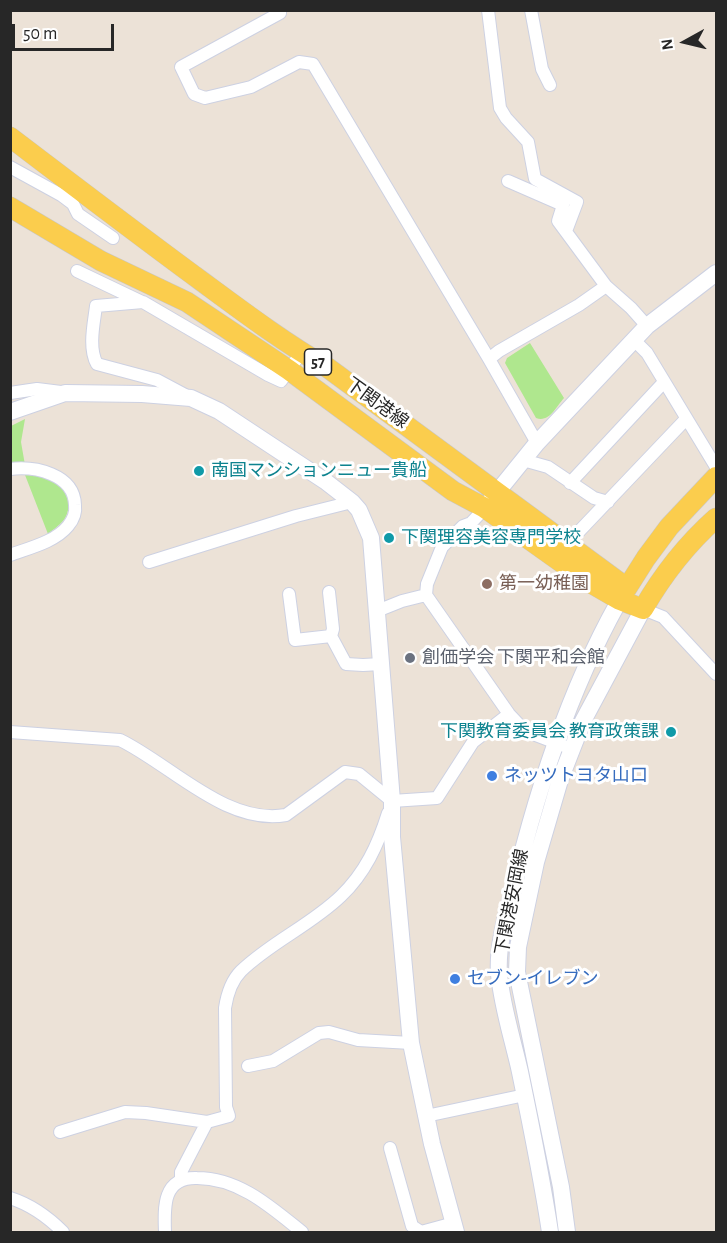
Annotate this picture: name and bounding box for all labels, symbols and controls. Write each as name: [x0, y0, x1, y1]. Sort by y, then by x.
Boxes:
scale bar: [15, 12, 117, 50]
north arrow: [655, 12, 715, 72]
text: 50 m: [23, 25, 57, 43]
text: N: [658, 38, 676, 51]
road number: 57: [304, 349, 332, 375]
street label: 下関港線: [342, 373, 412, 433]
place label: 南国マンションニュー貴船: [211, 460, 427, 482]
marker: 南国マンションニュー貴船: [192, 464, 206, 478]
place label: 下関理容美容専門学校: [401, 527, 581, 549]
marker: 下関理容美容専門学校: [382, 531, 396, 545]
place label: 第一幼稚園: [499, 573, 589, 595]
marker: 第一幼稚園: [480, 577, 494, 591]
place label: 創価学会 下関平和会館: [422, 647, 605, 669]
marker: 創価学会 下関平和会館: [403, 651, 417, 665]
place label: 下関教育委員会 教育政策課: [440, 721, 659, 743]
marker: 下関教育委員会 教育政策課: [664, 725, 678, 739]
place label: ネッツトヨタ山口: [504, 765, 648, 787]
marker: ネッツトヨタ山口: [485, 769, 499, 783]
street label: 下関港安岡線: [491, 847, 533, 957]
place label: セブン-イレブン: [467, 968, 599, 990]
marker: セブン-イレブン: [448, 972, 462, 986]

